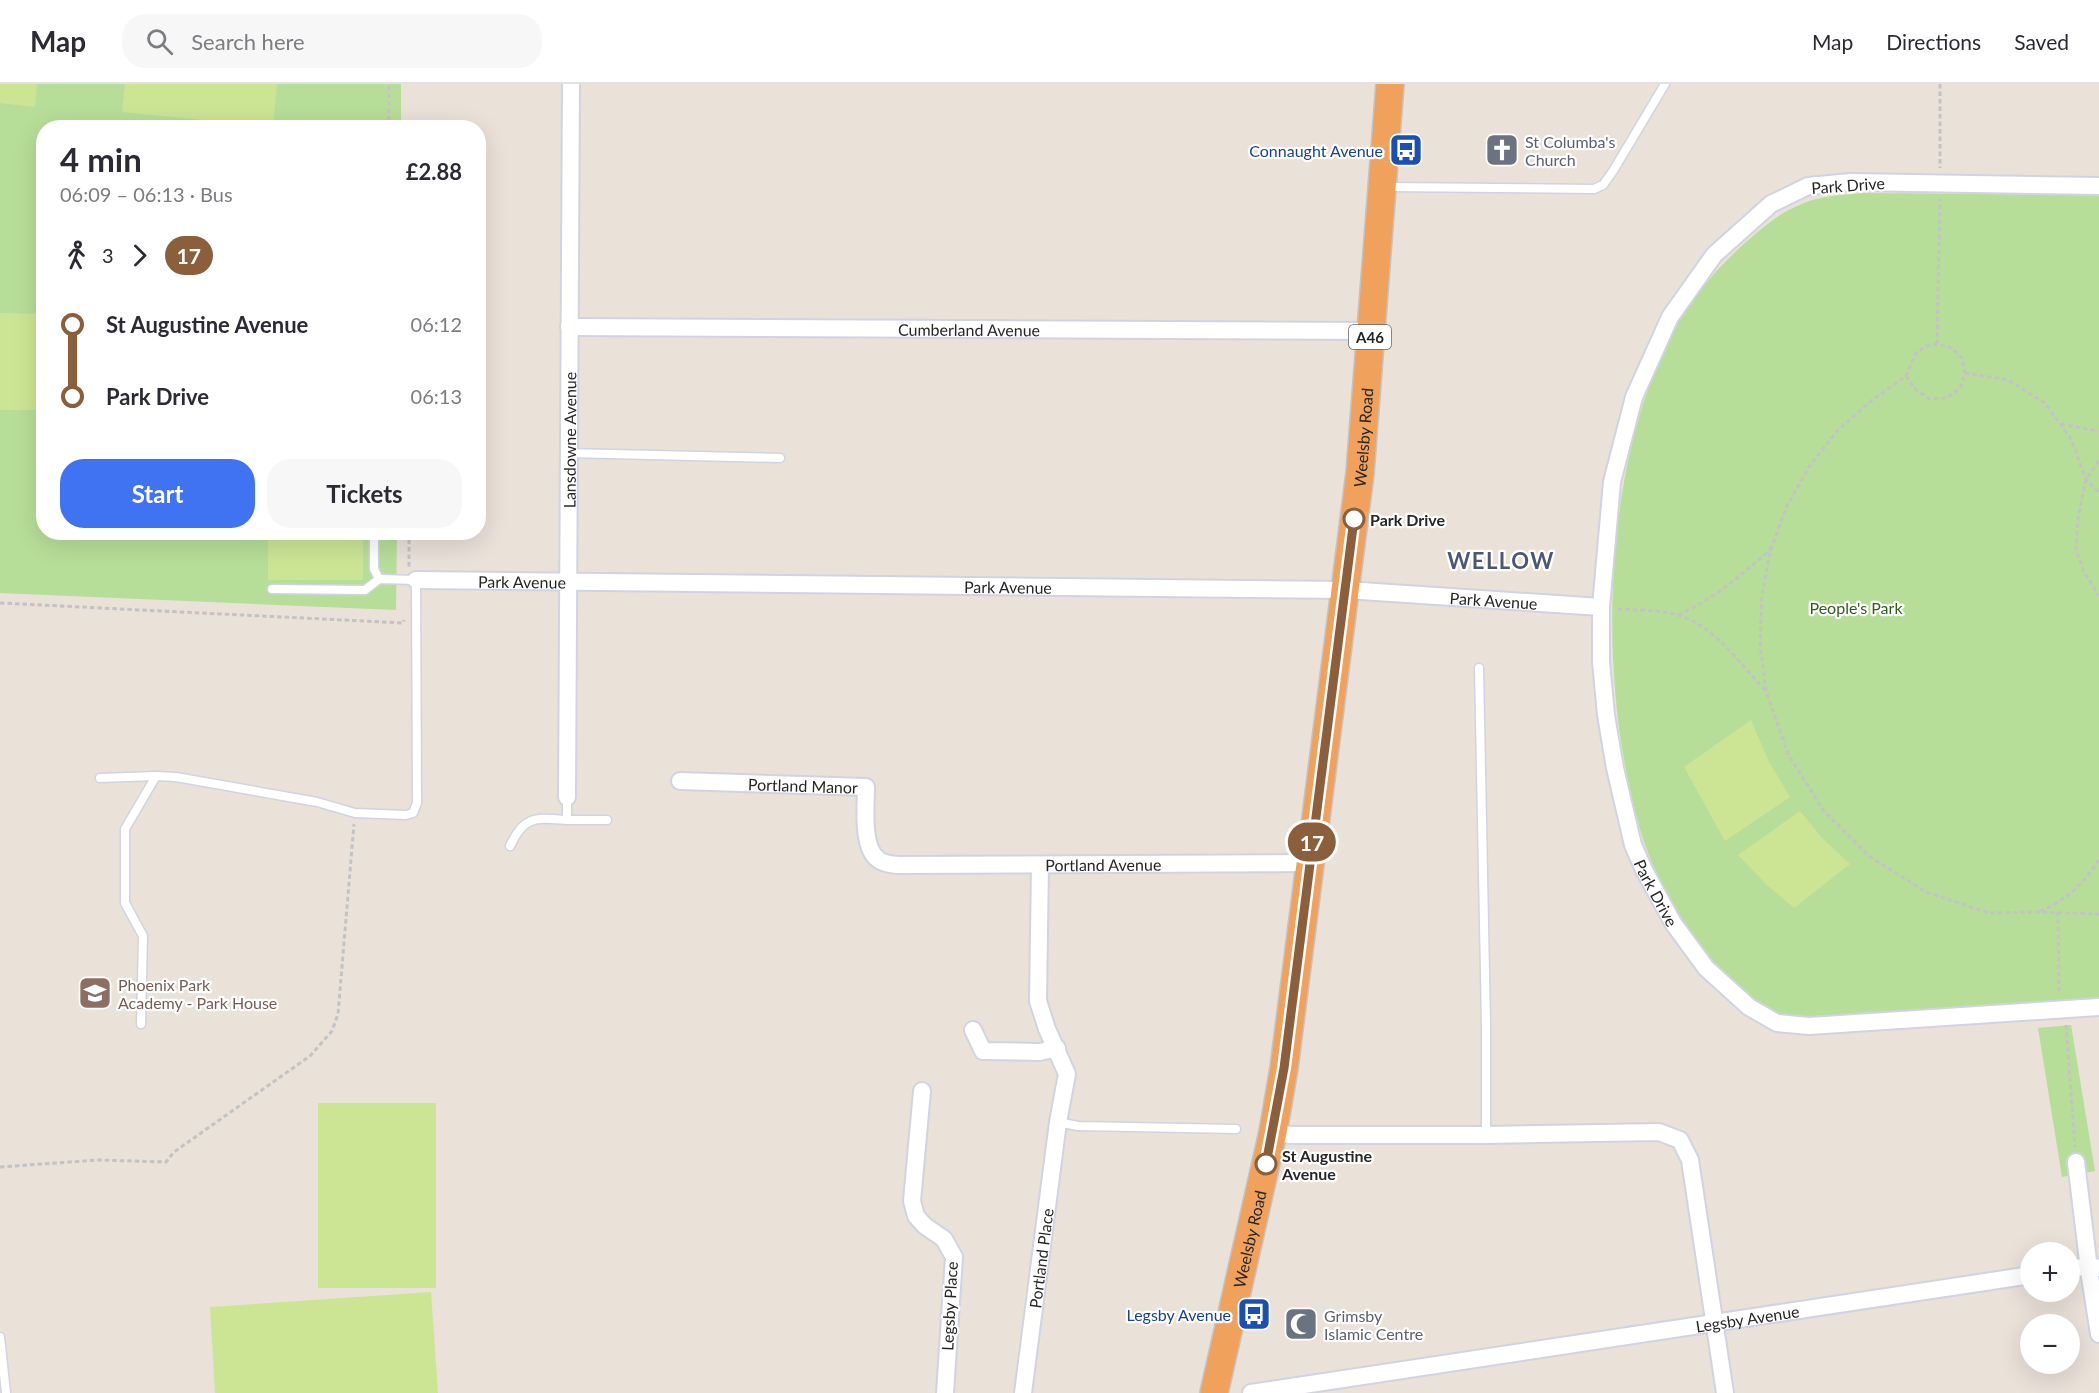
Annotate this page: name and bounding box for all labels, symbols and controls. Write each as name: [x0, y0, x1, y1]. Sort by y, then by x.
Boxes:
search box: [122, 14, 542, 68]
text: Map: [30, 24, 86, 58]
icon: search: [143, 25, 176, 58]
text: Search here: [191, 28, 305, 55]
text: Map: [1812, 29, 1853, 54]
text: Directions: [1886, 29, 1981, 54]
text: Saved: [2014, 29, 2069, 54]
bus stop icon: Connaught Avenue: [1388, 132, 1424, 168]
church icon: St Columba's Church: [1484, 132, 1520, 168]
place label: St Columba's Church: [1525, 132, 1615, 169]
text: 4 min: [60, 139, 142, 179]
place label: Connaught Avenue: [1249, 141, 1383, 160]
text: £2.88: [406, 158, 462, 185]
street label: Park Drive: [1811, 173, 1885, 197]
text: 06:09 – 06:13 · Bus: [60, 182, 233, 206]
icon: walk: [60, 239, 93, 272]
icon: forward: [123, 239, 156, 272]
text: 3: [102, 243, 114, 267]
text: 17: [177, 243, 201, 268]
text: St Augustine Avenue: [106, 311, 308, 338]
text: 06:12: [411, 312, 462, 336]
street label: Cumberland Avenue: [898, 319, 1040, 339]
road number: A46: [1349, 325, 1391, 349]
street label: Lansdowne Avenue: [559, 372, 579, 508]
text: Park Drive: [106, 383, 209, 410]
text: 06:13: [411, 384, 462, 408]
street label: Weelsby Road: [1349, 387, 1376, 488]
button: Start: [60, 459, 255, 528]
button: Tickets: [267, 459, 462, 528]
marker: Park Drive: [1343, 508, 1365, 530]
place label: Park Drive: [1370, 510, 1445, 529]
district label: WELLOW: [1447, 547, 1555, 574]
street label: Park Avenue: [478, 571, 566, 591]
street label: Park Avenue: [964, 576, 1052, 596]
street label: Park Avenue: [1449, 587, 1538, 612]
park label: People's Park: [1809, 598, 1903, 617]
street label: Portland Manor: [748, 774, 858, 796]
line badge: 17: [1285, 822, 1339, 861]
text: 17: [1300, 830, 1324, 855]
street label: Portland Avenue: [1045, 854, 1161, 874]
street label: Park Drive: [1631, 856, 1682, 929]
school or university icon: Phoenix Park Academy - Park House: [77, 975, 113, 1011]
place label: Phoenix Park Academy - Park House: [118, 975, 277, 1012]
place label: St Augustine Avenue: [1281, 1146, 1373, 1183]
marker: St Augustine Avenue: [1255, 1153, 1277, 1175]
street label: Weelsby Road: [1229, 1188, 1269, 1290]
street label: Portland Place: [1025, 1207, 1056, 1309]
map controls: [2020, 1242, 2080, 1374]
button: +: [2020, 1242, 2080, 1302]
street label: Legsby Place: [937, 1261, 961, 1351]
bus stop icon: Legsby Avenue: [1236, 1296, 1272, 1332]
street label: Legsby Avenue: [1694, 1301, 1800, 1335]
place label: Legsby Avenue: [1127, 1305, 1231, 1324]
mosque icon: Grimsby Islamic Centre: [1283, 1306, 1319, 1342]
place label: Grimsby Islamic Centre: [1324, 1306, 1423, 1343]
button: −: [2020, 1314, 2080, 1374]

